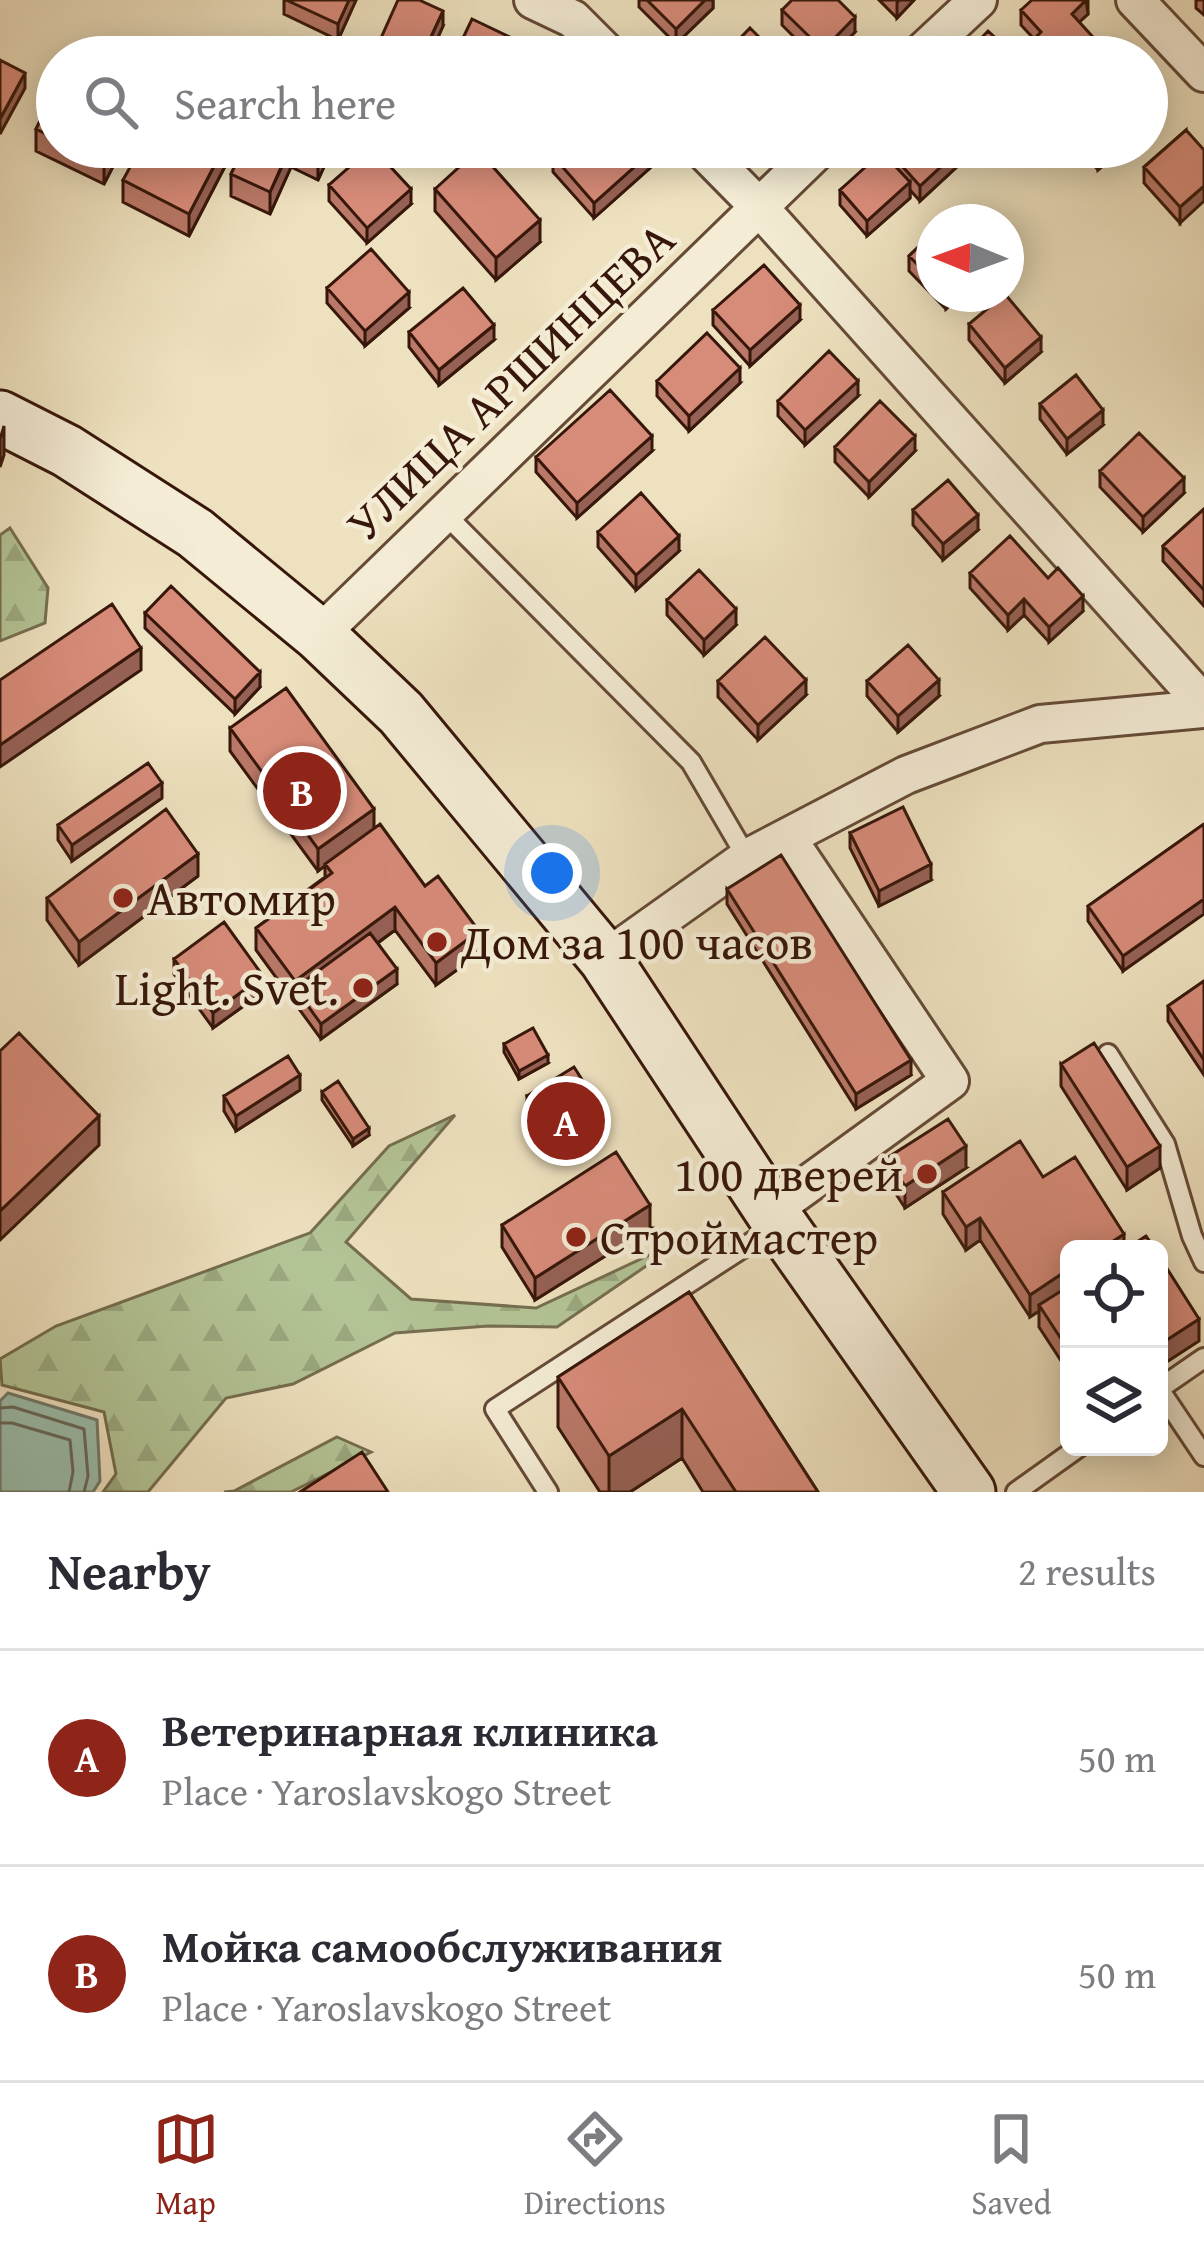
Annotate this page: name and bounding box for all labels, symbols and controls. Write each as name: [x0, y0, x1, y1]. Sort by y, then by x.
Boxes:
search box: [36, 36, 1168, 168]
icon: search: [78, 69, 144, 135]
text: Search here: [174, 70, 396, 135]
north arrow: [916, 204, 1024, 312]
street label: УЛИЦА АРШИНЦЕВА: [329, 205, 690, 557]
pin: B: [263, 746, 341, 836]
your location: [522, 843, 582, 903]
place label: Автомир: [147, 862, 336, 933]
marker: Автомир: [110, 885, 136, 911]
place label: Дом за 100 часов: [460, 906, 813, 977]
marker: Дом за 100 часов: [424, 929, 450, 955]
place label: Light. Svet.: [115, 952, 339, 1023]
marker: Light. Svet.: [350, 975, 376, 1001]
pin: A: [527, 1076, 605, 1166]
place label: 100 дверей: [674, 1138, 903, 1209]
marker: 100 дверей: [914, 1161, 940, 1187]
place label: Строймастер: [600, 1201, 878, 1272]
marker: Строймастер: [563, 1224, 589, 1250]
map controls: [1060, 1240, 1168, 1456]
button: locate: [1060, 1240, 1168, 1348]
button: layers: [1060, 1348, 1168, 1456]
text: Nearby: [48, 1533, 211, 1608]
text: 2 results: [1018, 1542, 1156, 1599]
text: Ветеринарная клиника: [162, 1697, 658, 1762]
text: A: [75, 1729, 99, 1786]
text: 50 m: [1078, 1729, 1156, 1786]
text: Place · Yaroslavskogo Street: [162, 1762, 611, 1819]
text: Мойка самообслуживания: [162, 1913, 722, 1978]
text: B: [75, 1945, 99, 2002]
text: 50 m: [1078, 1945, 1156, 2002]
text: Place · Yaroslavskogo Street: [162, 1978, 611, 2035]
tab: Map: [153, 2106, 219, 2226]
tab: Directions: [524, 2106, 666, 2226]
tab: Saved: [971, 2106, 1051, 2226]

